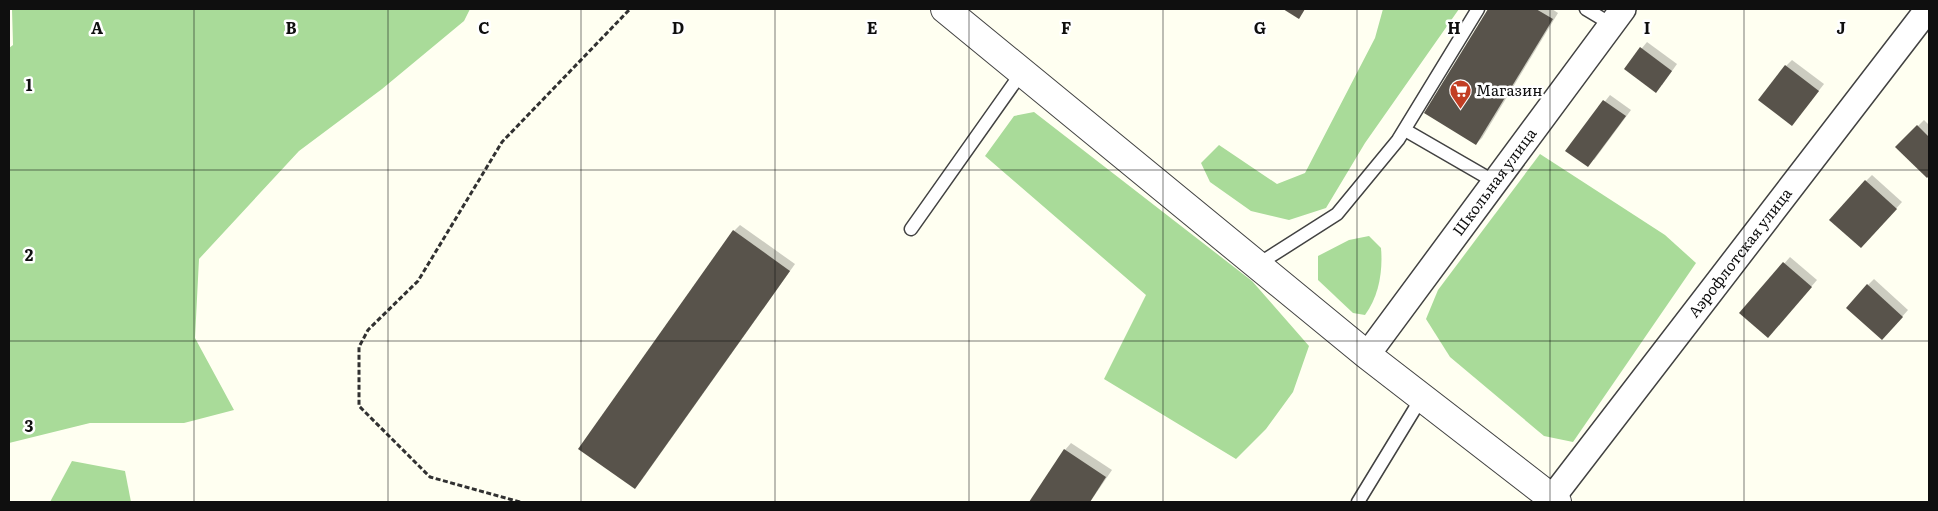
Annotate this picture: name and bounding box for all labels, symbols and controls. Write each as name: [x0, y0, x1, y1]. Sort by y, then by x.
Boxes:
text: A: [91, 15, 103, 39]
text: B: [285, 15, 297, 39]
text: C: [478, 15, 490, 39]
text: D: [672, 15, 684, 39]
text: E: [867, 15, 878, 39]
text: F: [1061, 15, 1071, 39]
text: G: [1254, 15, 1266, 39]
text: H: [1447, 15, 1461, 39]
text: I: [1644, 15, 1650, 39]
text: J: [1836, 15, 1846, 39]
text: 1: [26, 72, 33, 96]
place label: Магазин: [1476, 78, 1542, 101]
supermarket icon: Магазин: [1448, 79, 1472, 110]
street label: Школьная улица: [1446, 122, 1542, 240]
street label: Аэрофлотская улица: [1682, 182, 1797, 322]
text: 2: [25, 242, 34, 266]
text: 3: [25, 413, 34, 437]

